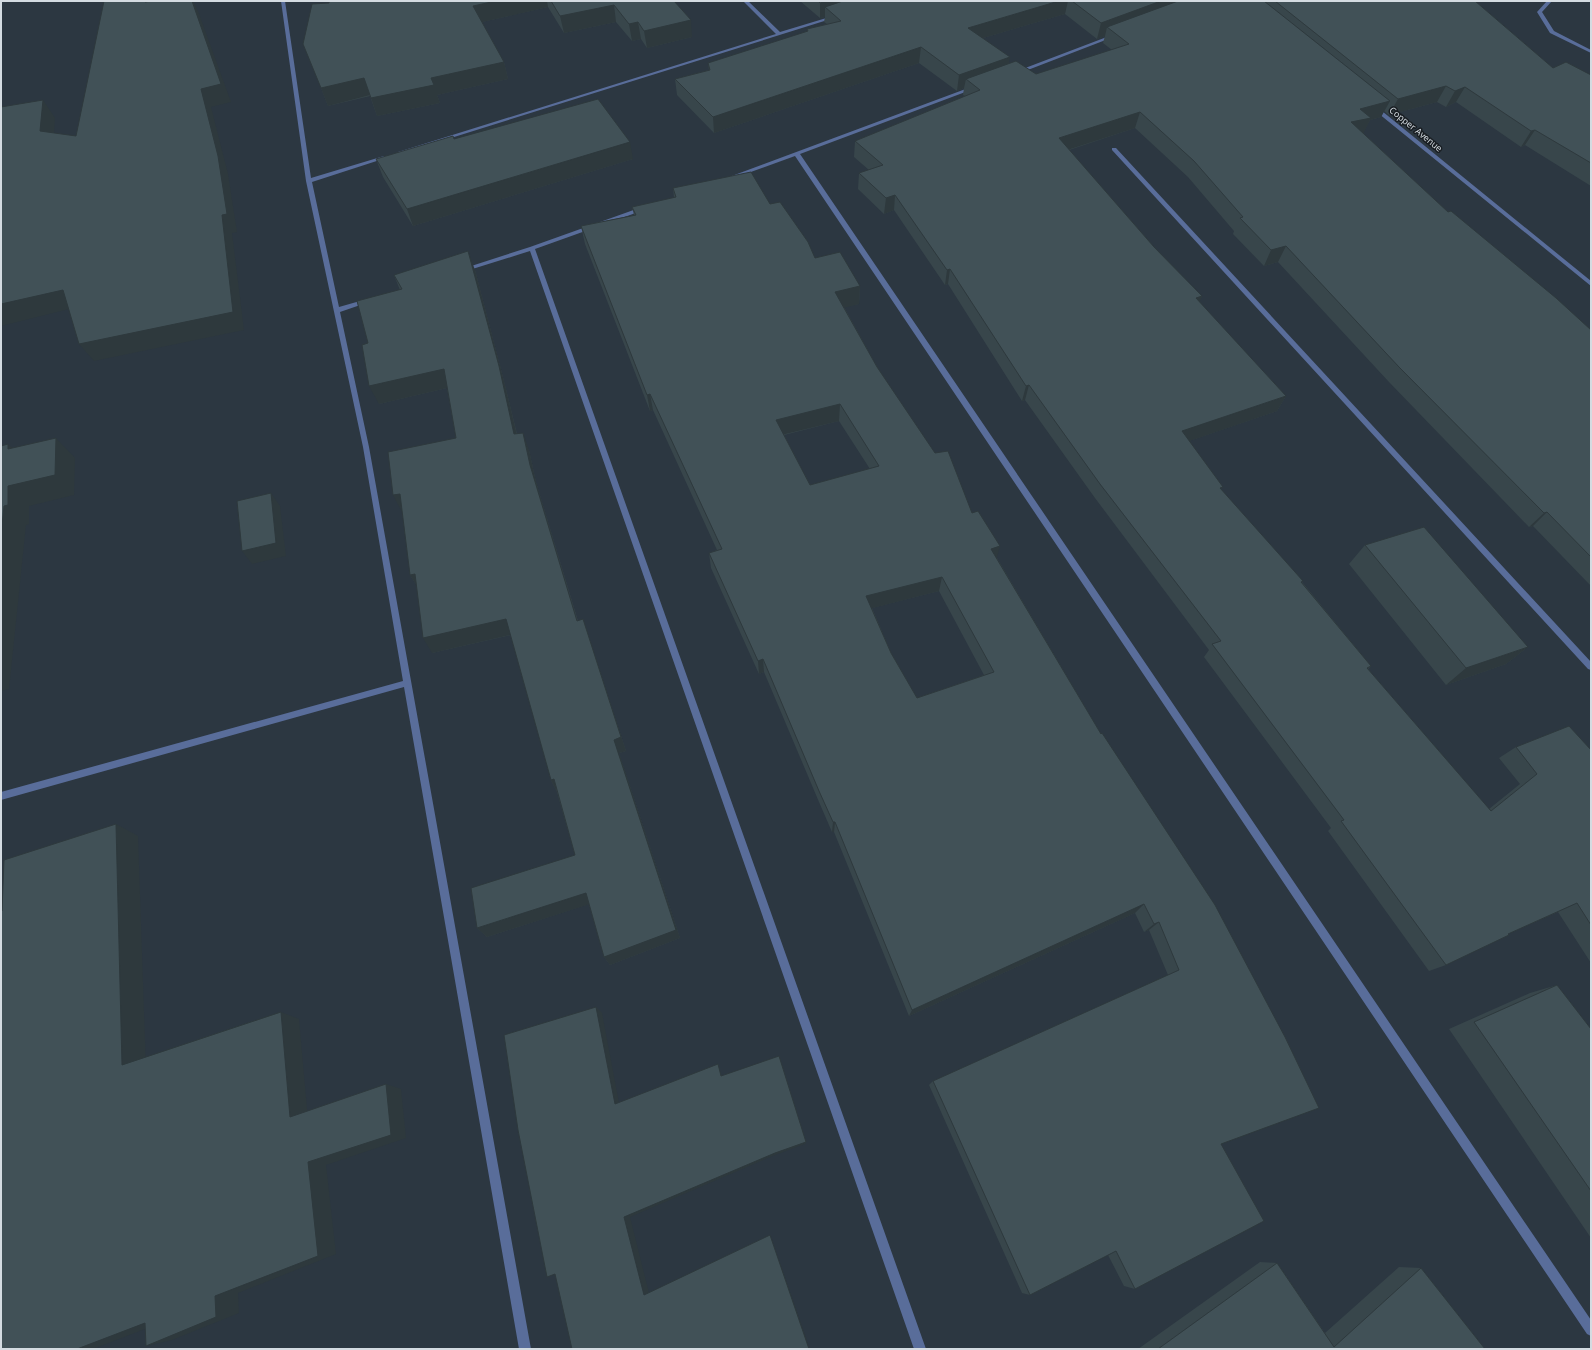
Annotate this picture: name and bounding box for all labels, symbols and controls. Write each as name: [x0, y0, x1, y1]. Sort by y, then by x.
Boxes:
street label: Copper Avenue: [1387, 104, 1445, 154]

